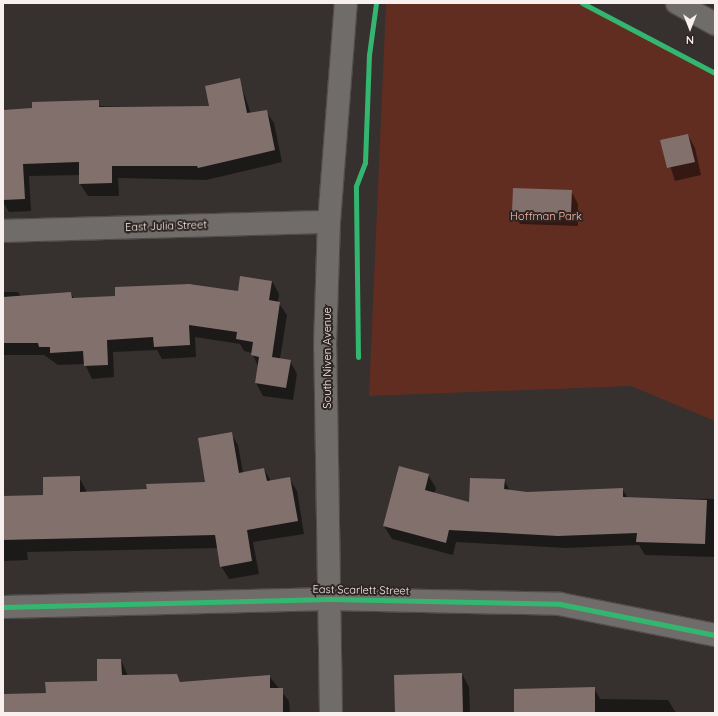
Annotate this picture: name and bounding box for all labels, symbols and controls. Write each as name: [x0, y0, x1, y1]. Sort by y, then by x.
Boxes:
north arrow: [670, 8, 710, 48]
text: N: [686, 33, 694, 47]
park label: Hoffman Park: [510, 209, 582, 223]
street label: East Julia Street: [125, 218, 207, 234]
street label: South Niven Avenue: [320, 307, 334, 409]
street label: East Scarlett Street: [313, 583, 409, 597]

